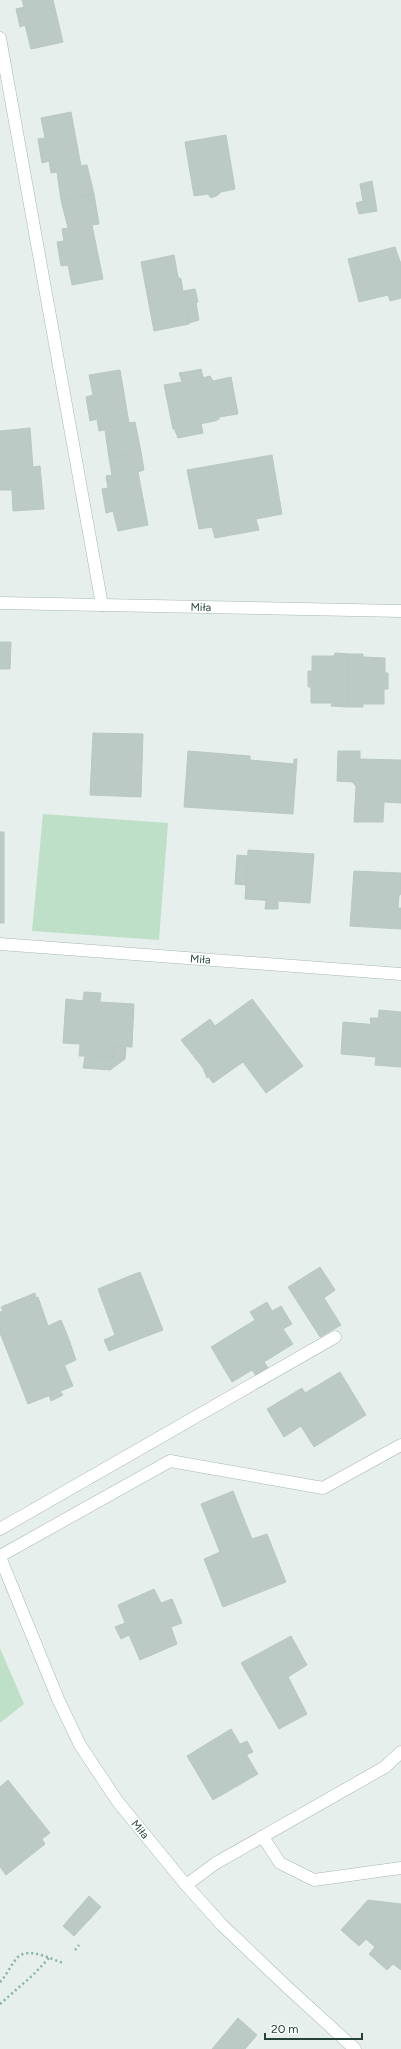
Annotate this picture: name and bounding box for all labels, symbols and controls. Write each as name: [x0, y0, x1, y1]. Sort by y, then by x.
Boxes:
street label: Miła: [191, 601, 211, 614]
street label: Miła: [190, 952, 211, 967]
street label: Miła: [128, 1817, 151, 1842]
scale bar: [265, 2015, 362, 2041]
text: 20 m: [271, 2022, 299, 2036]

